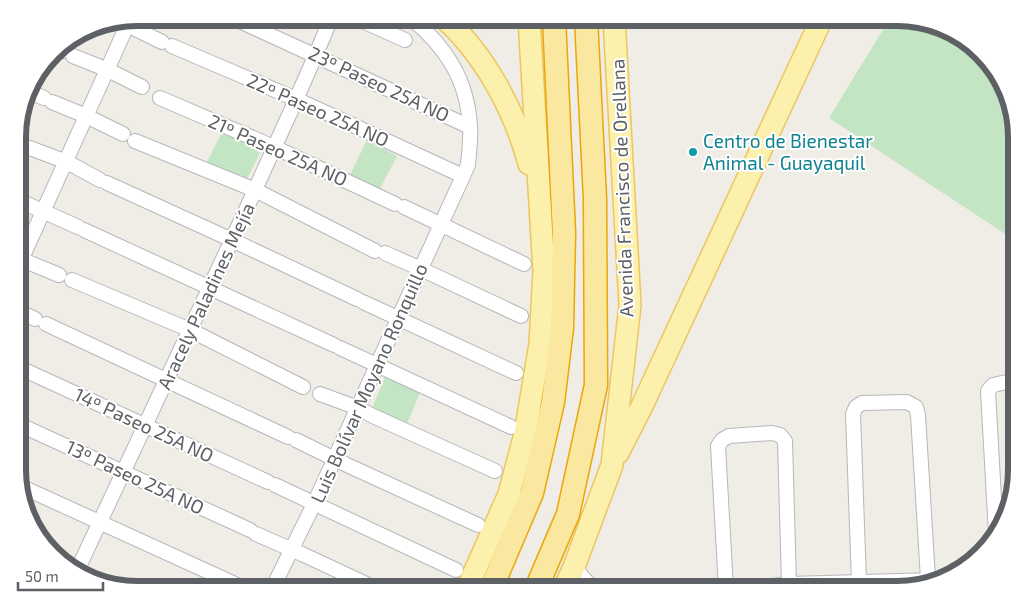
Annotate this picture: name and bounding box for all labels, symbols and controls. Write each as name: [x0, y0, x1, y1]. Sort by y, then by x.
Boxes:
street label: 23º Paseo 25A NO: [305, 41, 453, 126]
street label: Avenida Francisco de Orellana: [605, 58, 638, 318]
street label: 22º Paseo 25A NO: [244, 68, 393, 151]
street label: 21º Paseo 25A NO: [205, 109, 351, 191]
place label: Centro de Bienestar Animal - Guayaquil: [703, 129, 873, 174]
marker: Centro de Bienestar Animal - Guayaquil: [687, 146, 699, 158]
street label: Aracely Paladines Mejía: [152, 199, 259, 393]
street label: Luis Bolívar Moyano Ronquillo: [305, 259, 432, 506]
street label: 14º Paseo 25A NO: [71, 382, 217, 467]
street label: 13º Paseo 25A NO: [62, 434, 208, 519]
scale bar: [18, 560, 102, 592]
text: 50 m: [25, 567, 59, 585]

